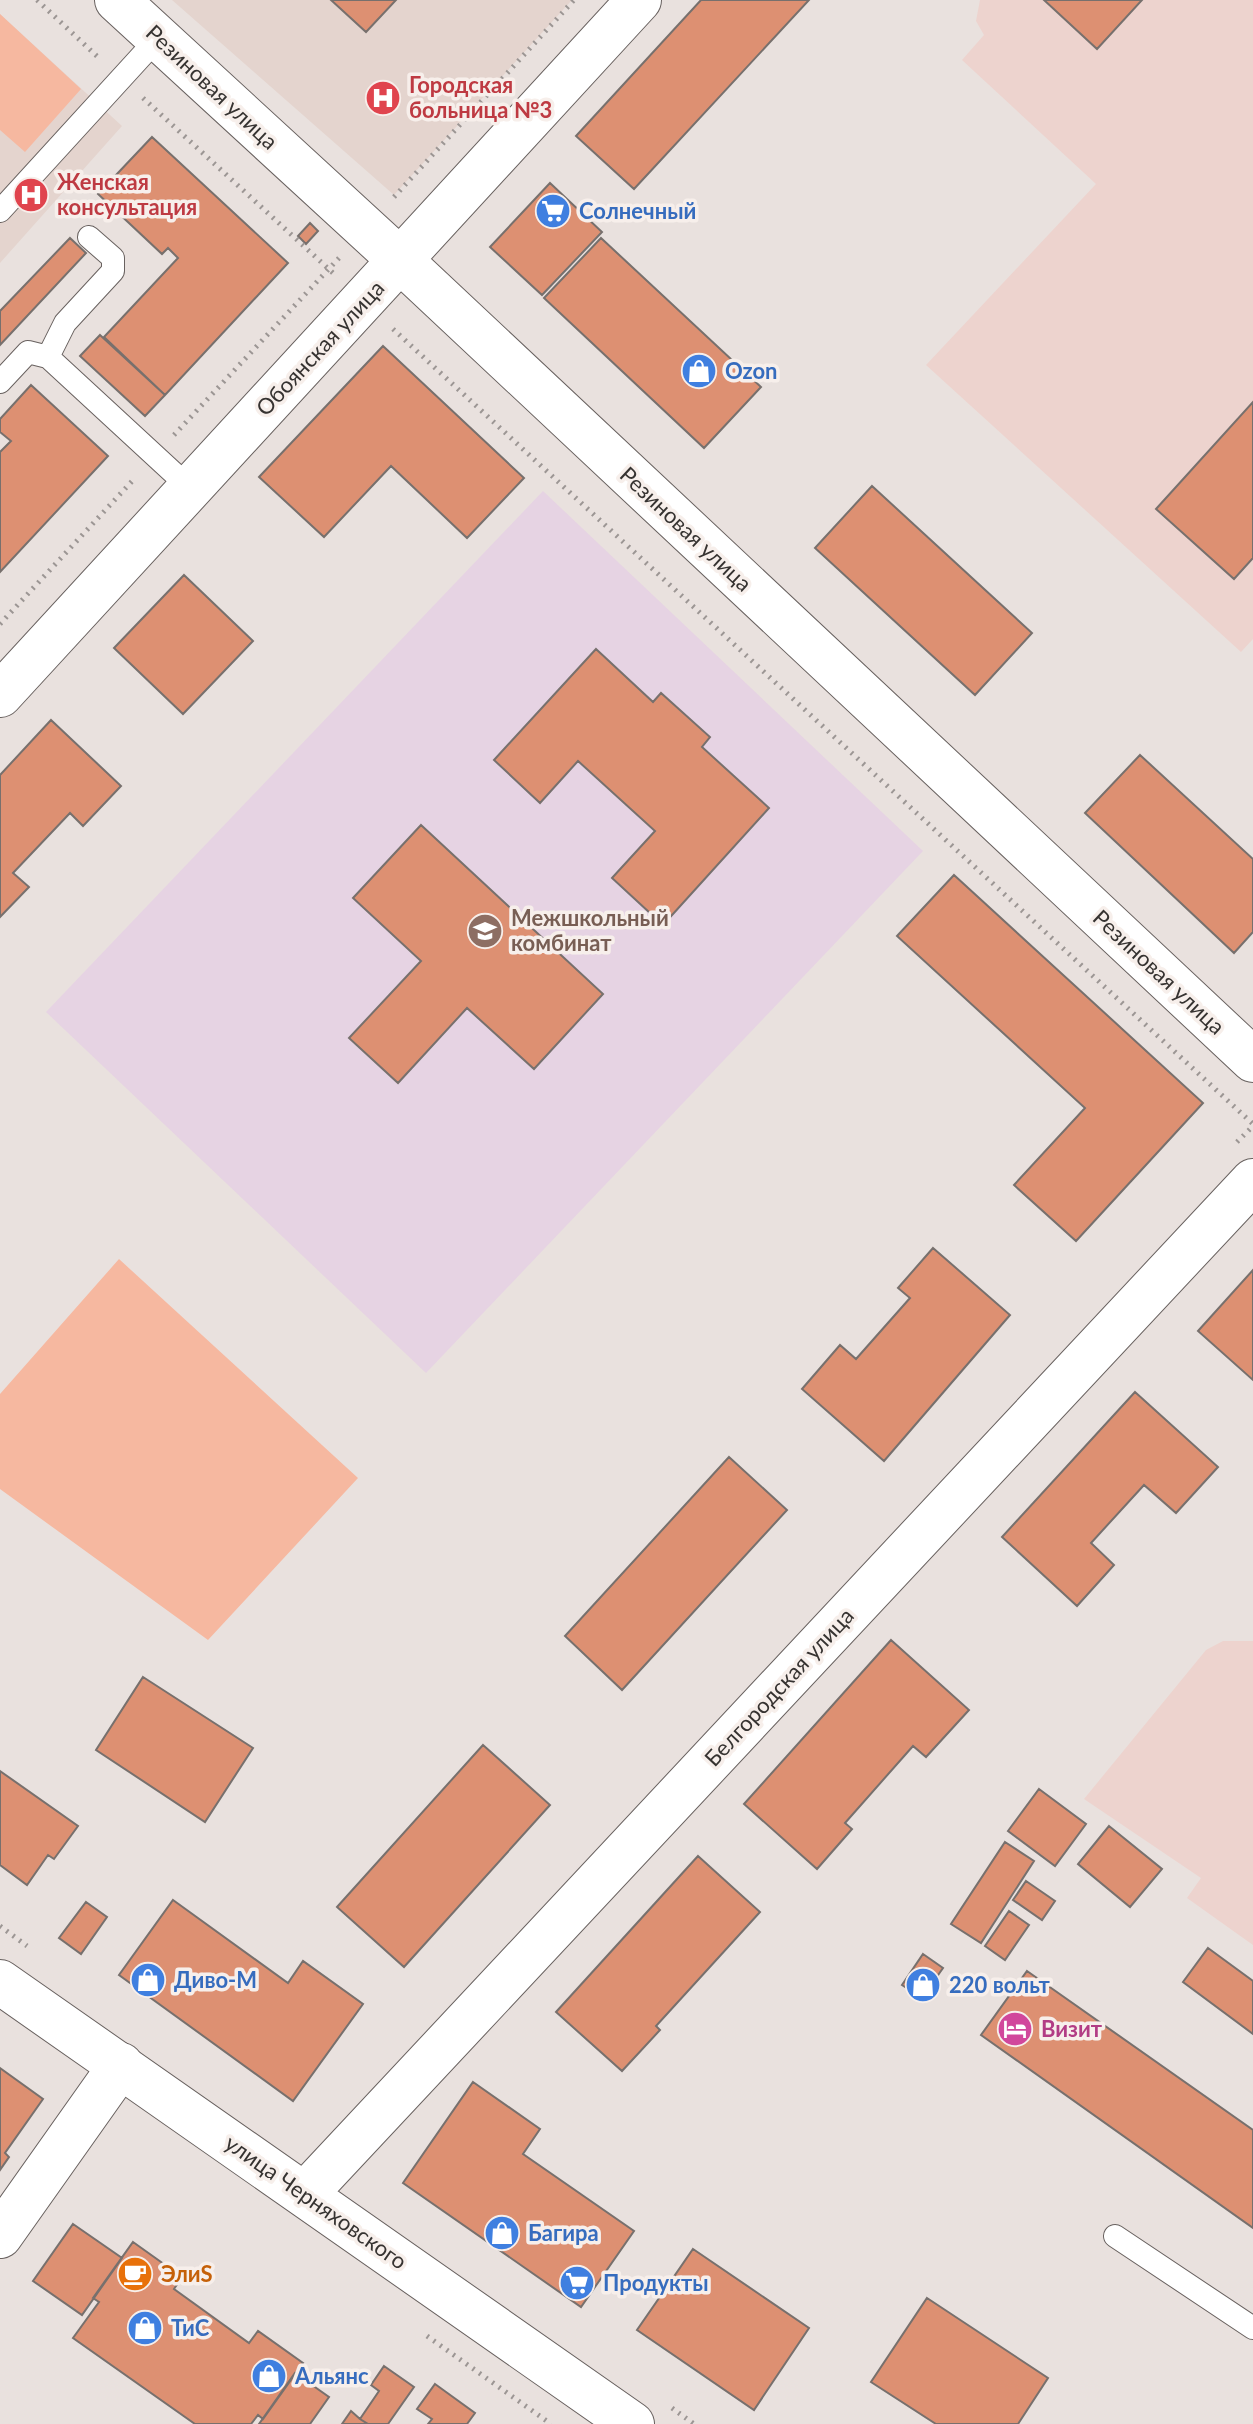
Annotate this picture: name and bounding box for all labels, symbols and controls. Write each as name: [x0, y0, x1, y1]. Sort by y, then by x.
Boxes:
street label: Резиновая улица: [141, 19, 284, 155]
place label: Городская больница №3: [409, 71, 552, 123]
hospital icon: Городская больница №3: [364, 79, 402, 117]
place label: Женская консультация: [57, 168, 197, 220]
hospital icon: Женская консультация: [12, 176, 50, 214]
supermarket icon: Солнечный: [534, 192, 572, 230]
place label: Солнечный: [579, 197, 696, 224]
street label: Обоянская улица: [250, 274, 389, 421]
shop icon: Ozon: [680, 352, 718, 390]
place label: Ozon: [725, 357, 778, 384]
street label: Резиновая улица: [615, 461, 758, 597]
place label: Межшкольный комбинат: [511, 904, 669, 956]
street label: Резиновая улица: [1088, 904, 1231, 1040]
school or university icon: Межшкольный комбинат: [466, 912, 504, 950]
street label: Белгородская улица: [698, 1602, 859, 1771]
shop icon: Диво-М: [129, 1961, 167, 1999]
place label: Диво-М: [174, 1966, 257, 1993]
shop icon: 220 вольт: [904, 1966, 942, 2004]
place label: 220 вольт: [949, 1971, 1050, 1998]
hotel icon: Визит: [996, 2010, 1034, 2048]
place label: Визит: [1041, 2015, 1103, 2042]
street label: улица Черняховского: [220, 2129, 412, 2275]
shop icon: Багира: [483, 2214, 521, 2252]
place label: Багира: [528, 2219, 599, 2246]
cafe icon: ЭлиS: [116, 2255, 154, 2293]
place label: ЭлиS: [161, 2260, 213, 2287]
supermarket icon: Продукты: [558, 2264, 596, 2302]
place label: Продукты: [603, 2269, 709, 2296]
shop icon: ТиС: [126, 2309, 164, 2347]
place label: ТиС: [171, 2314, 210, 2341]
shop icon: Альянс: [250, 2357, 288, 2395]
place label: Альянс: [294, 2362, 369, 2389]

